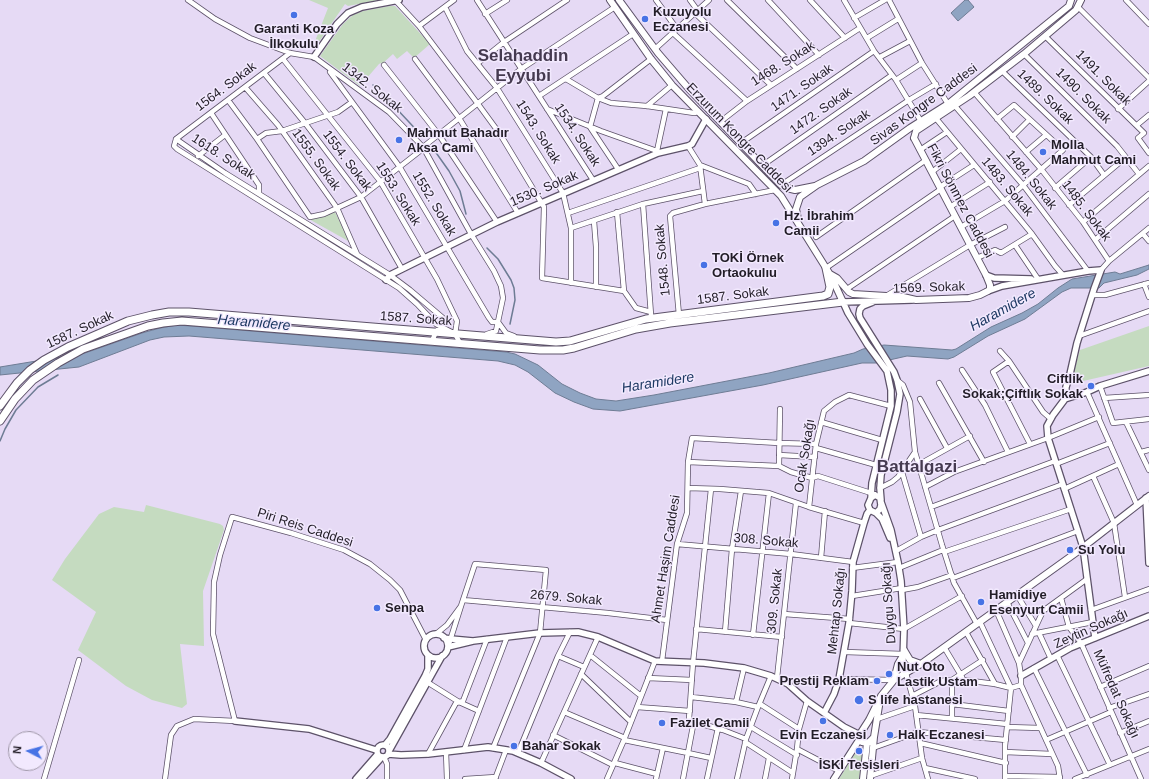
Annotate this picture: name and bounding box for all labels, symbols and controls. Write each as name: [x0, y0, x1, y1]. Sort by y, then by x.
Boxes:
place label: Kuzuyolu Eczanesi: [653, 4, 711, 35]
marker: Garanti Koza İlkokulu: [289, 10, 299, 20]
marker: Kuzuyolu Eczanesi: [640, 14, 650, 24]
place label: Garanti Koza İlkokulu: [254, 21, 334, 52]
street label: 1468. Sokak: [748, 38, 818, 90]
district label: Selahaddin Eyyubi: [478, 46, 568, 86]
street label: 1491. Sokak: [1072, 47, 1134, 109]
street label: 1564. Sokak: [192, 59, 260, 115]
street label: 1342. Sokak: [339, 60, 405, 116]
street label: 1471. Sokak: [768, 61, 836, 115]
street label: Sivas Kongre Caddesi: [867, 61, 981, 149]
street label: 1490. Sokak: [1052, 65, 1114, 127]
street label: 1489. Sokak: [1014, 66, 1076, 128]
street label: Erzurum Kongre Caddesi: [683, 80, 795, 196]
street label: 1472. Sokak: [787, 84, 855, 138]
street label: 1543. Sokak: [512, 97, 564, 167]
street label: 1534. Sokak: [551, 100, 603, 170]
street label: 1394. Sokak: [805, 106, 873, 160]
place label: Mahmut Bahadır Aksa Cami: [407, 125, 509, 156]
street label: 1555. Sokak: [288, 126, 344, 194]
street label: 1554. Sokak: [319, 127, 375, 195]
street label: 1618. Sokak: [188, 131, 258, 183]
marker: Mahmut Bahadır Aksa Cami: [394, 135, 404, 145]
place label: Molla Mahmut Cami: [1051, 137, 1136, 168]
street label: Fikri Sönmez Caddesi: [923, 141, 997, 261]
street label: 1484. Sokak: [1002, 147, 1060, 213]
marker: Molla Mahmut Cami: [1038, 147, 1048, 157]
street label: 1483. Sokak: [978, 154, 1036, 220]
street label: 1553. Sokak: [372, 159, 424, 229]
street label: 1530. Sokak: [508, 168, 580, 210]
street label: 1552. Sokak: [409, 169, 459, 239]
street label: 1485. Sokak: [1058, 177, 1114, 245]
place label: Hz. İbrahim Camii: [784, 208, 854, 239]
marker: Hz. İbrahim Camii: [771, 218, 781, 228]
street label: 1548. Sokak: [652, 223, 674, 297]
place label: TOKİ Örnek Ortaokulıu: [712, 250, 784, 281]
marker: TOKİ Örnek Ortaokulıu: [699, 260, 709, 270]
street label: 1569. Sokak: [893, 279, 965, 297]
street label: 1587. Sokak: [696, 284, 770, 308]
water label: Haramidere: [967, 285, 1039, 335]
street label: 1587. Sokak: [44, 308, 116, 352]
street label: 1587. Sokak: [379, 309, 453, 329]
water label: Haramidere: [217, 311, 291, 335]
water label: Haramidere: [621, 369, 695, 397]
place label: Ciftlik Sokak;Çiftlık Sokak: [962, 371, 1083, 402]
marker: Ciftlik Sokak;Çiftlık Sokak: [1086, 381, 1096, 391]
street label: Ocak Sokağı: [791, 418, 819, 494]
district label: Battalgazi: [877, 457, 957, 477]
street label: Ahmet Haşim Caddesi: [648, 494, 684, 624]
street label: Piri Reis Caddesi: [255, 505, 355, 551]
street label: 308. Sokak: [733, 530, 799, 552]
place label: Su Yolu: [1078, 542, 1125, 558]
marker: Su Yolu: [1065, 545, 1075, 555]
street label: Duygu Sokağı: [878, 562, 900, 644]
street label: Mehtap Sokağı: [825, 567, 849, 655]
street label: 309. Sokak: [764, 568, 786, 634]
street label: 2679. Sokak: [529, 587, 603, 609]
place label: Hamidiye Esenyurt Camii: [989, 587, 1084, 618]
marker: Hamidiye Esenyurt Camii: [976, 597, 986, 607]
place label: Senpa: [385, 600, 424, 616]
marker: Senpa: [372, 603, 382, 613]
street label: Zeytin Sokağı: [1052, 606, 1130, 652]
street label: Müfredat Sokağı: [1089, 647, 1143, 741]
place label: Nut Oto Lastik Ustam: [897, 659, 978, 690]
marker: Nut Oto Lastik Ustam: [884, 669, 894, 679]
place label: Prestij Reklam: [779, 673, 869, 689]
marker: Prestij Reklam: [872, 676, 882, 686]
place label: S life hastanesi: [868, 692, 963, 708]
marker: S life hastanesi: [853, 694, 865, 706]
place label: Fazilet Camii: [670, 715, 749, 731]
marker: Evin Eczanesi: [818, 716, 828, 726]
marker: Fazilet Camii: [657, 718, 667, 728]
place label: Evin Eczanesi: [780, 727, 866, 743]
place label: Halk Eczanesi: [898, 727, 985, 743]
marker: Halk Eczanesi: [885, 730, 895, 740]
north arrow: [8, 731, 48, 771]
place label: Bahar Sokak: [522, 738, 601, 754]
marker: Bahar Sokak: [509, 741, 519, 751]
text: N: [11, 745, 23, 754]
marker: İSKİ Tesisleri: [854, 746, 864, 756]
place label: İSKİ Tesisleri: [819, 757, 899, 773]

